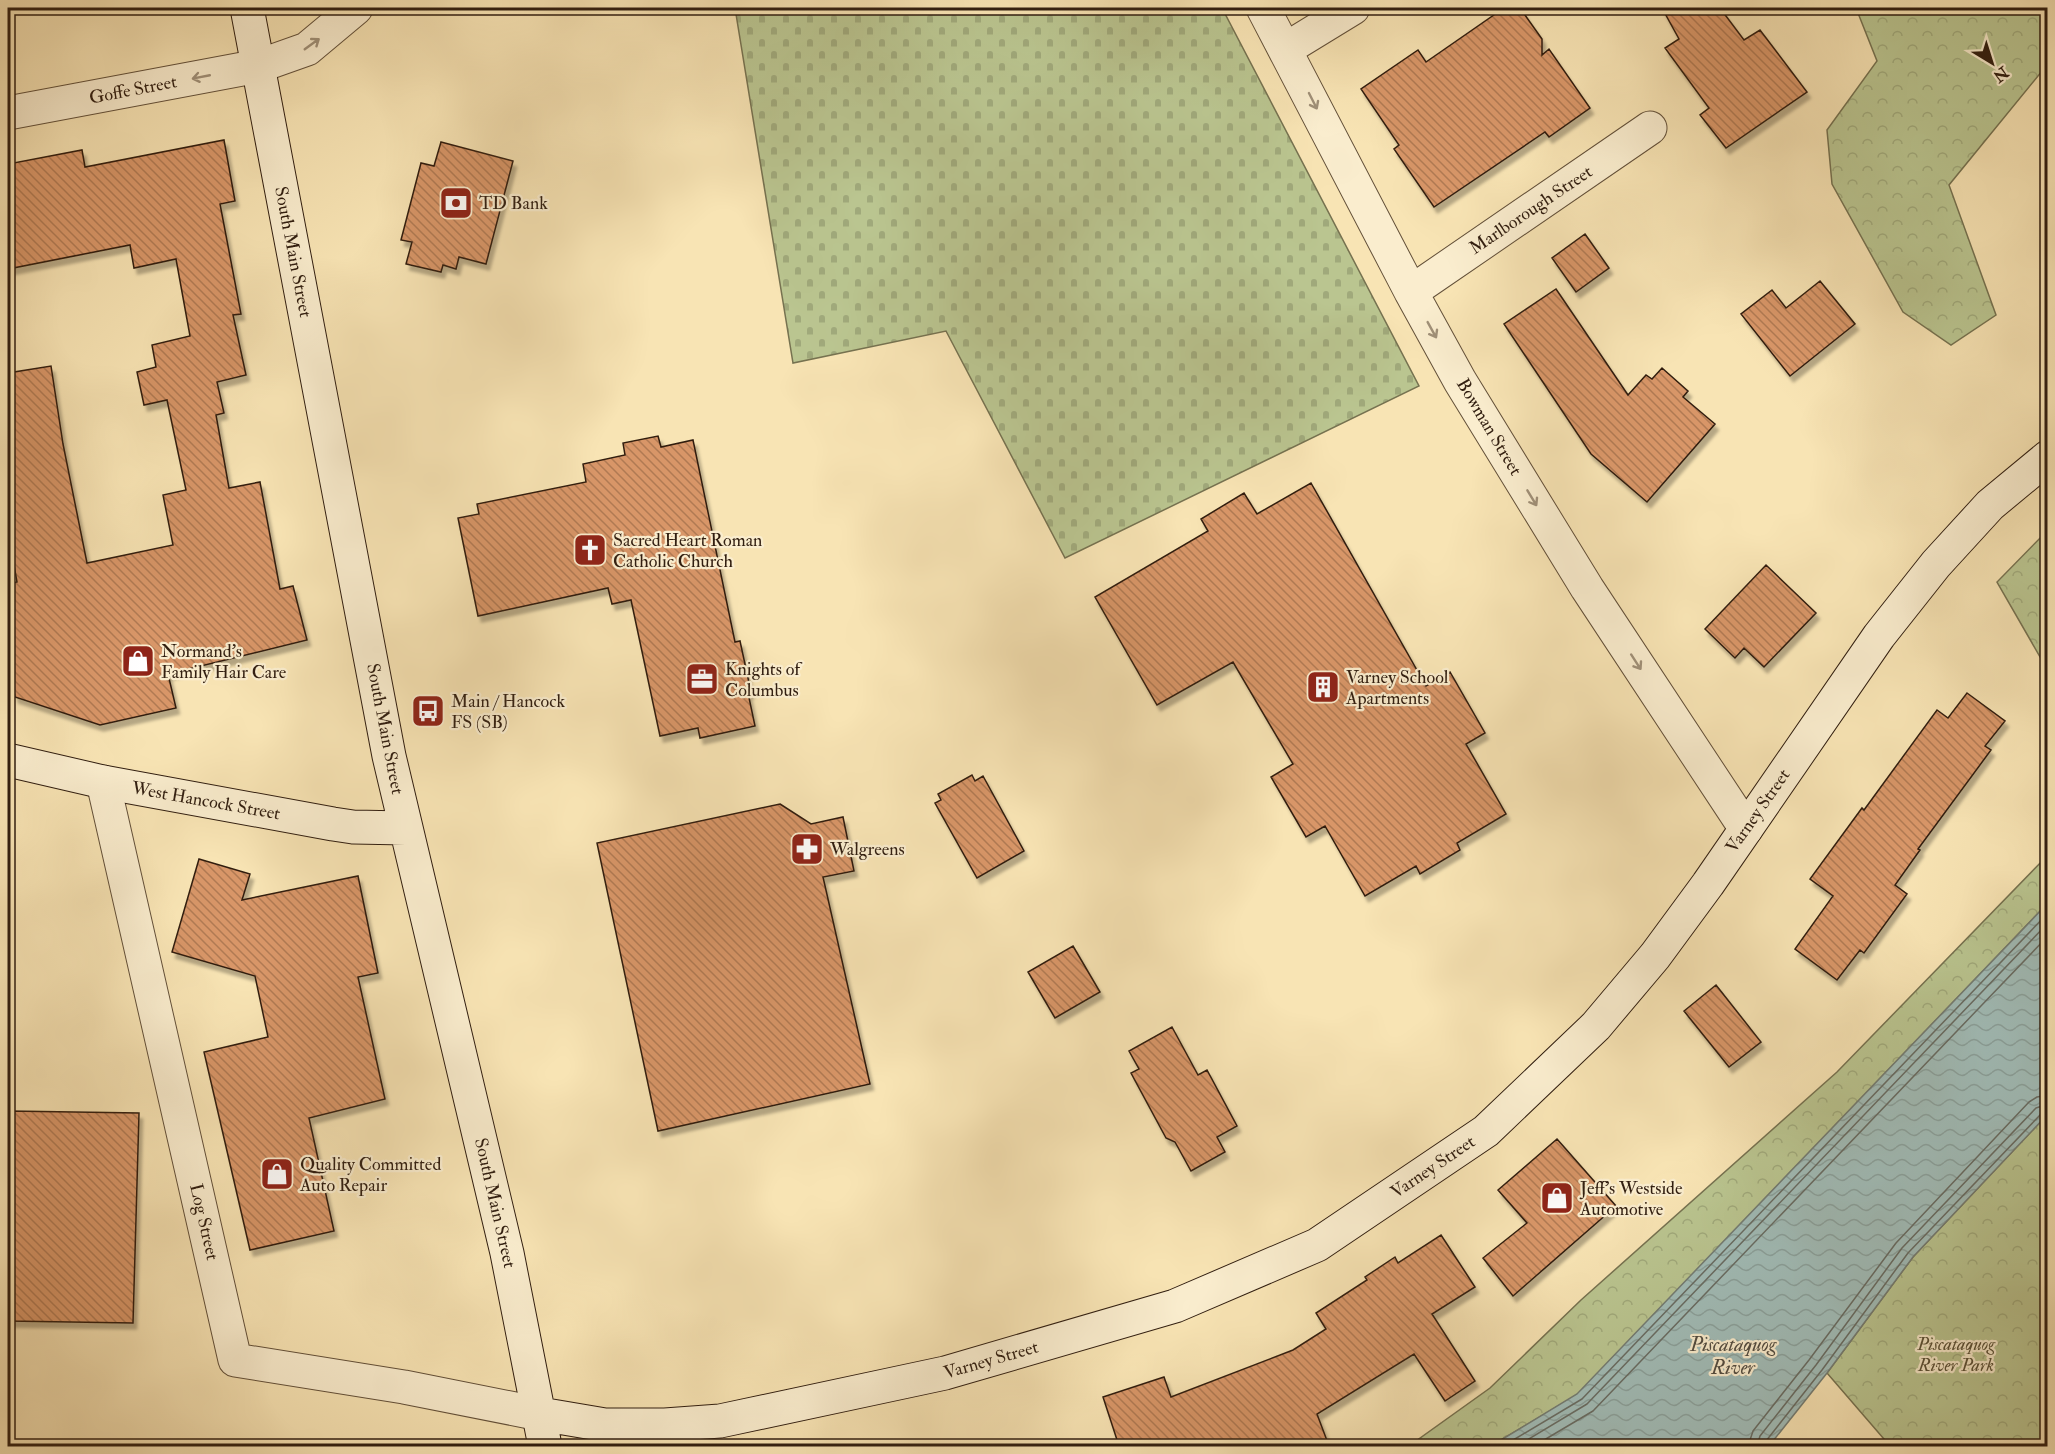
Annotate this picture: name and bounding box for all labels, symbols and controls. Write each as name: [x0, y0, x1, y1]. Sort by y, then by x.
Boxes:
north arrow: [1962, 33, 2022, 93]
one-way arrow: [303, 38, 319, 50]
text: N: [1988, 61, 2013, 87]
street label: Goffe Street: [87, 70, 179, 110]
one-way arrow: [192, 72, 211, 83]
one-way arrow: [1307, 92, 1319, 109]
street label: Marlborough Street: [1465, 160, 1597, 260]
street label: South Main Street: [269, 185, 317, 320]
bank icon: TD Bank: [438, 185, 474, 221]
place label: TD Bank: [479, 192, 548, 215]
one-way arrow: [1426, 321, 1438, 338]
street label: Bowman Street: [1451, 374, 1527, 480]
one-way arrow: [1525, 489, 1538, 506]
place label: Sacred Heart Roman Catholic Church: [613, 529, 762, 573]
church icon: Sacred Heart Roman Catholic Church: [572, 532, 608, 568]
place label: Normand's Family Hair Care: [161, 640, 287, 684]
shop icon: Normand's Family Hair Care: [120, 643, 156, 679]
one-way arrow: [1630, 654, 1642, 670]
place label: Knights of Columbus: [725, 658, 803, 702]
office icon: Knights of Columbus: [684, 661, 720, 697]
street label: South Main Street: [361, 662, 409, 797]
place label: Varney School Apartments: [1345, 666, 1449, 710]
building icon: Varney School Apartments: [1305, 669, 1341, 705]
place label: Main / Hancock FS (SB): [451, 690, 566, 734]
bus stop icon: Main / Hancock FS (SB): [410, 693, 446, 729]
street label: Varney Street: [1721, 764, 1795, 857]
street label: West Hancock Street: [129, 776, 282, 825]
pharmacy icon: Walgreens: [789, 831, 825, 867]
place label: Walgreens: [829, 838, 905, 861]
street label: Varney Street: [1386, 1130, 1480, 1204]
street label: South Main Street: [469, 1136, 521, 1271]
place label: Quality Committed Auto Repair: [299, 1153, 441, 1197]
shop icon: Quality Committed Auto Repair: [259, 1156, 295, 1192]
place label: Jeff's Westside Automotive: [1579, 1177, 1683, 1221]
shop icon: Jeff's Westside Automotive: [1539, 1180, 1575, 1216]
street label: Log Street: [184, 1181, 224, 1263]
water label: Piscataquog River: [1689, 1332, 1778, 1380]
park label: Piscataquog River Park: [1916, 1333, 1996, 1377]
street label: Varney Street: [941, 1336, 1041, 1384]

